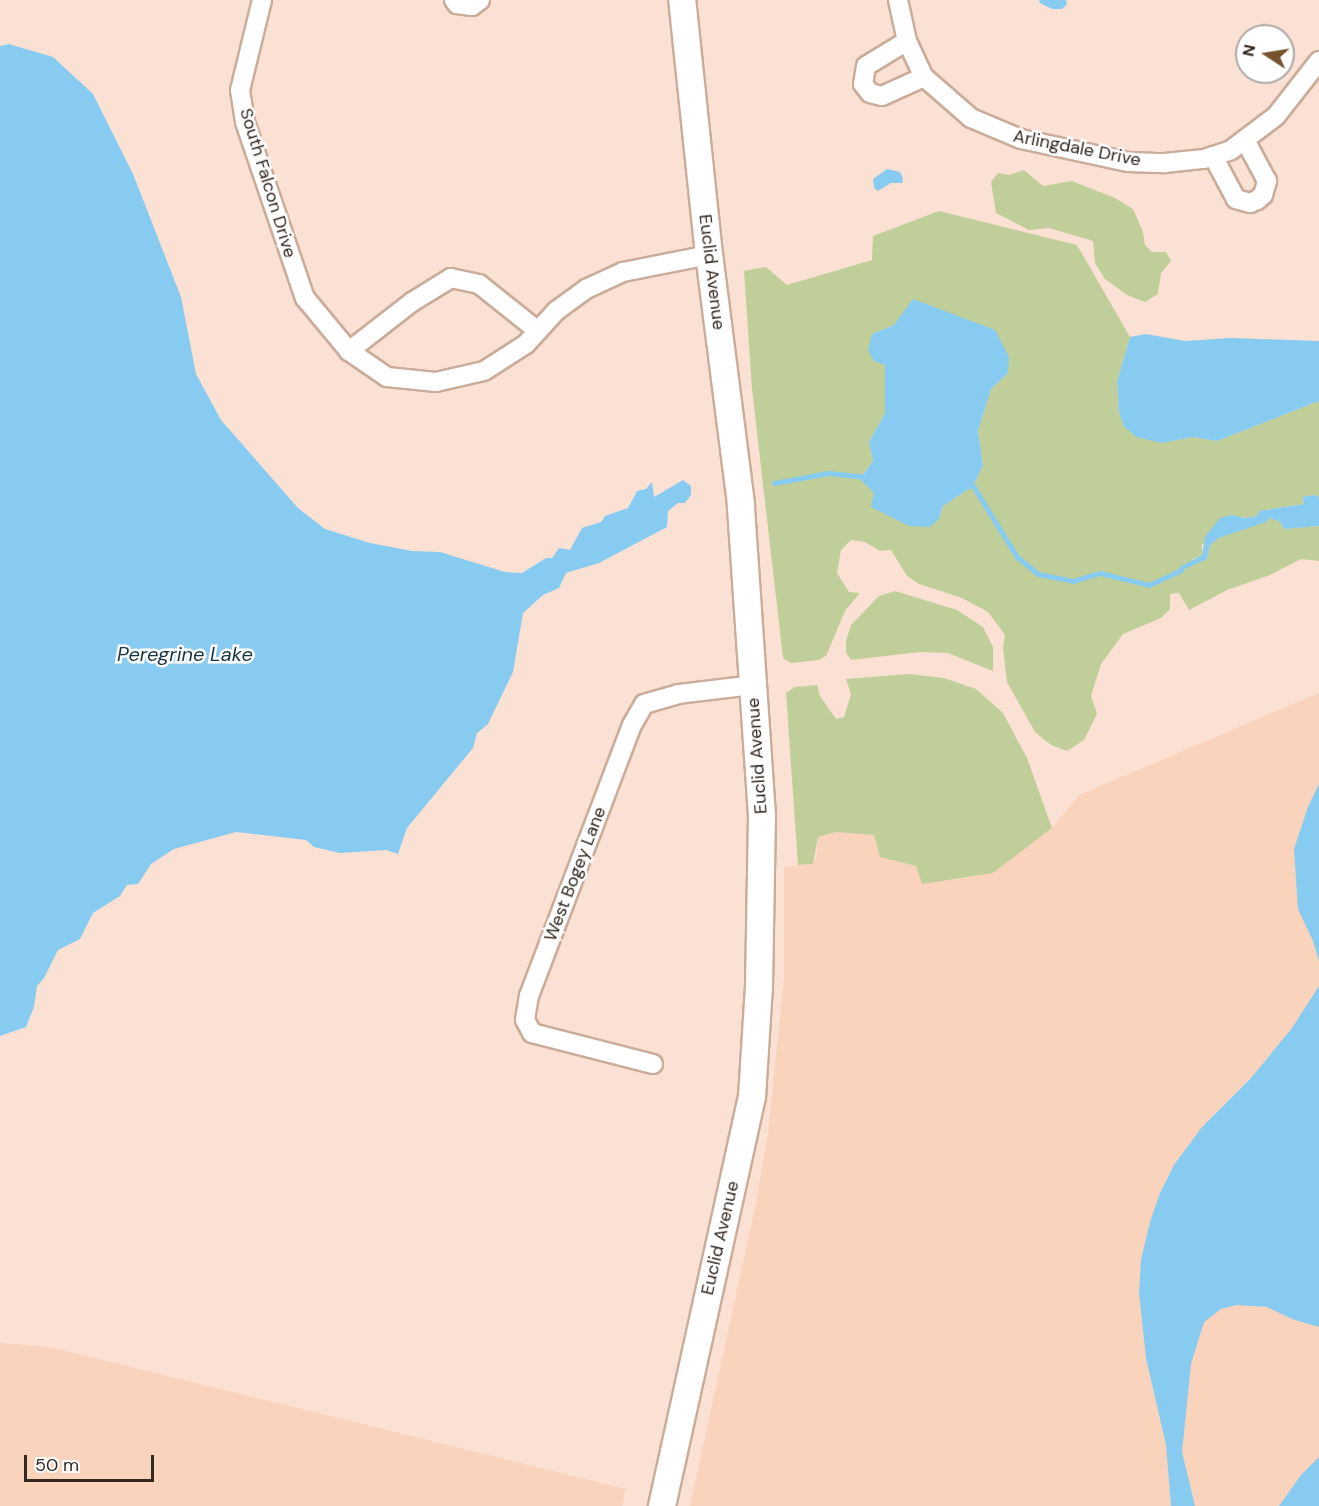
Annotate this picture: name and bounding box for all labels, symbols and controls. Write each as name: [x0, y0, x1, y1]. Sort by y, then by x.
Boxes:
north arrow: [1235, 24, 1295, 84]
text: N: [1237, 43, 1260, 58]
street label: South Falcon Drive: [235, 106, 301, 260]
street label: Arlingdale Drive: [1011, 125, 1143, 171]
street label: Euclid Avenue: [694, 213, 730, 331]
water label: Peregrine Lake: [117, 642, 253, 666]
street label: Euclid Avenue: [742, 697, 772, 815]
street label: West Bogey Lane: [539, 804, 611, 944]
street label: Euclid Avenue: [696, 1179, 744, 1297]
scale bar: [27, 1443, 158, 1481]
text: 50 m: [35, 1453, 79, 1477]

